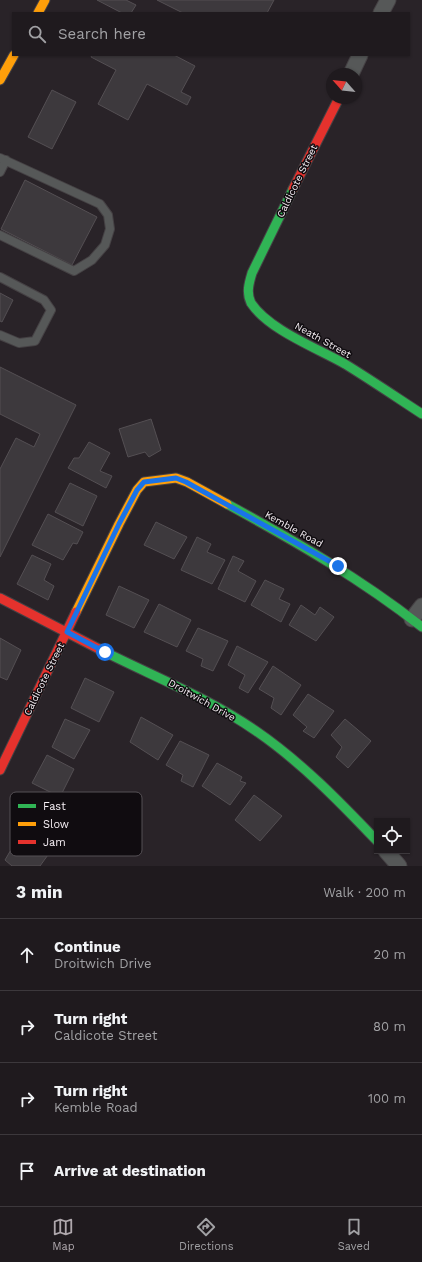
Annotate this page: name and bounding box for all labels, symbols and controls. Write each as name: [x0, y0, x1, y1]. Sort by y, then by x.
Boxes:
search box: [12, 12, 410, 56]
icon: search: [26, 23, 48, 45]
text: Search here: [58, 25, 146, 43]
north arrow: [326, 68, 362, 104]
street label: Caldicote Street: [275, 142, 320, 219]
street label: Neath Street: [293, 320, 354, 360]
street label: Kemble Road: [263, 509, 325, 549]
route end: [329, 557, 347, 575]
street label: Caldicote Street: [22, 640, 67, 717]
route start: [96, 643, 114, 661]
street label: Droitwich Drive: [167, 677, 238, 723]
legend: [10, 792, 142, 856]
text: Fast: [43, 800, 66, 813]
text: Slow: [43, 818, 69, 831]
map controls: [374, 818, 410, 854]
button: locate: [374, 818, 410, 854]
text: Jam: [43, 836, 66, 849]
text: 3 min: [16, 882, 62, 902]
text: Walk · 200 m: [323, 885, 406, 900]
text: Continue: [54, 938, 121, 956]
icon: ahead: [16, 944, 38, 966]
text: 20 m: [374, 947, 406, 962]
text: Droitwich Drive: [54, 956, 152, 971]
text: Turn right: [54, 1010, 127, 1028]
icon: right: [16, 1016, 38, 1038]
text: 80 m: [373, 1019, 406, 1034]
text: Caldicote Street: [54, 1028, 157, 1043]
text: Turn right: [54, 1082, 127, 1100]
icon: right: [16, 1088, 38, 1110]
text: 100 m: [368, 1091, 406, 1106]
text: Kemble Road: [54, 1100, 138, 1115]
icon: arrive: [16, 1160, 38, 1182]
text: Arrive at destination: [54, 1162, 206, 1180]
tab: Map: [52, 1216, 75, 1253]
tab: Directions: [179, 1216, 233, 1253]
tab: Saved: [338, 1216, 370, 1253]

